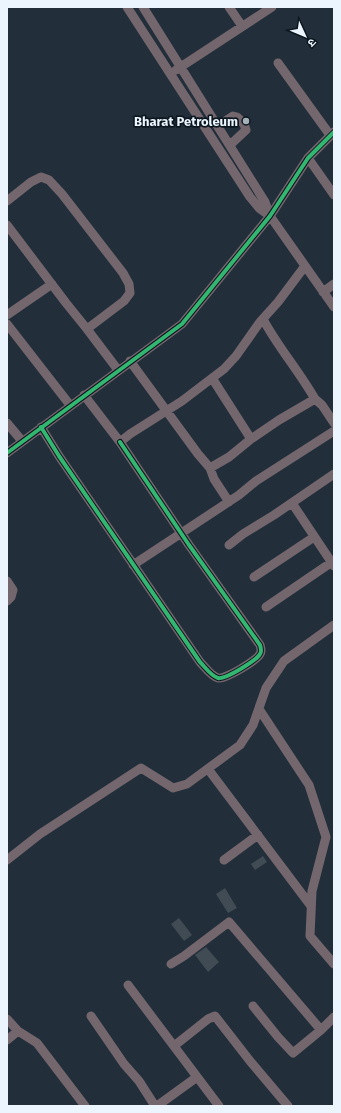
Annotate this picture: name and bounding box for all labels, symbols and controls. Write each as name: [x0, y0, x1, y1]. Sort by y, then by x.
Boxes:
north arrow: [285, 16, 325, 56]
text: उ: [305, 36, 319, 50]
place label: Bharat Petroleum: [134, 114, 238, 129]
marker: Bharat Petroleum: [241, 116, 251, 126]

